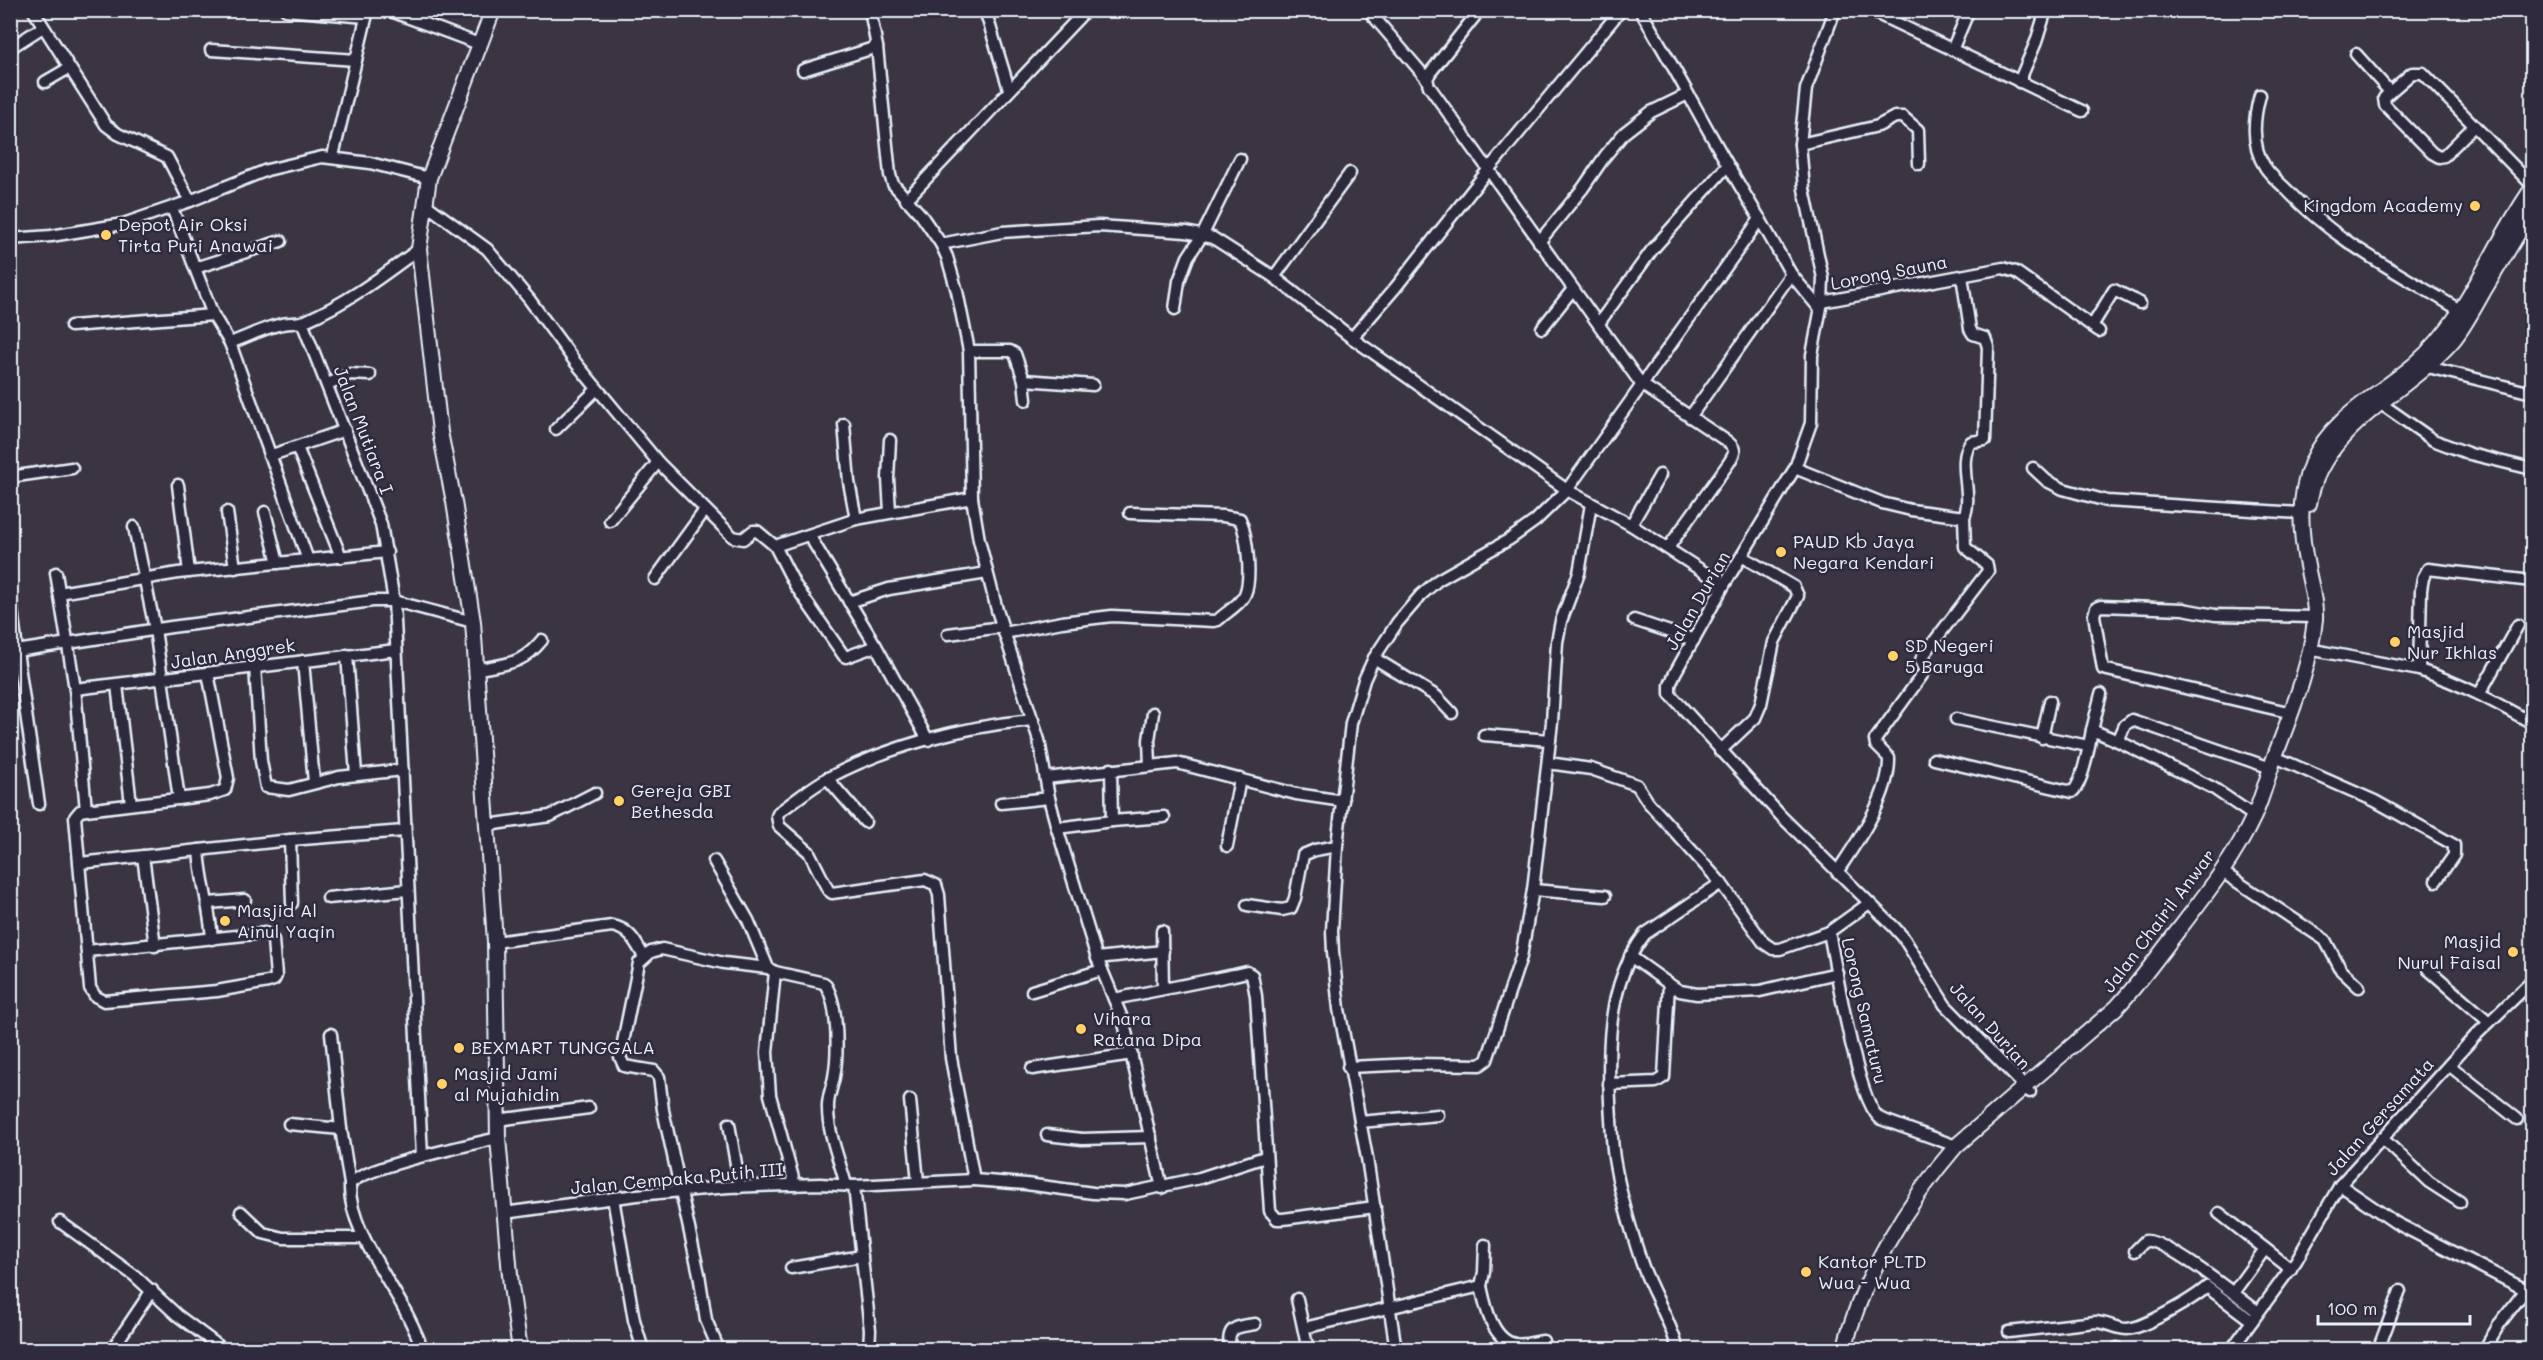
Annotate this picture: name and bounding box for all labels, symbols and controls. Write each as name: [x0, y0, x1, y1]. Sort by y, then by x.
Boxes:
place label: Kingdom Academy: [2303, 193, 2463, 217]
marker: Kingdom Academy: [2468, 199, 2482, 213]
place label: Depot Air Oksi Tirta Puri Anawai: [118, 212, 273, 257]
marker: Depot Air Oksi Tirta Puri Anawai: [99, 228, 113, 242]
street label: Lorong Sauna: [1828, 249, 1949, 295]
street label: Jalan Mutiara I: [328, 362, 399, 497]
place label: PAUD Kb Jaya Negara Kendari: [1793, 529, 1934, 574]
marker: PAUD Kb Jaya Negara Kendari: [1774, 545, 1788, 559]
street label: Jalan Durian: [1659, 547, 1735, 654]
place label: Masjid Nur Ikhlas: [2407, 619, 2497, 664]
street label: Jalan Anggrek: [169, 632, 297, 674]
place label: SD Negeri 5 Baruga: [1905, 633, 1994, 678]
marker: Masjid Nur Ikhlas: [2388, 635, 2402, 649]
marker: SD Negeri 5 Baruga: [1886, 649, 1900, 663]
place label: Gereja GBI Bethesda: [631, 778, 731, 823]
marker: Gereja GBI Bethesda: [612, 794, 626, 808]
street label: Jalan Chairil Anwar: [2096, 844, 2220, 997]
place label: Masjid Al Ainul Yaqin: [237, 898, 335, 943]
marker: Masjid Al Ainul Yaqin: [218, 914, 232, 928]
place label: Masjid Nurul Faisal: [2397, 929, 2501, 974]
street label: Lorong Samaturu: [1836, 935, 1893, 1086]
marker: Masjid Nurul Faisal: [2506, 945, 2520, 959]
street label: Jalan Durian: [1945, 976, 2037, 1074]
place label: Vihara Ratana Dipa: [1093, 1006, 1202, 1051]
marker: Vihara Ratana Dipa: [1074, 1022, 1088, 1036]
place label: BEXMART TUNGGALA: [471, 1035, 655, 1059]
marker: BEXMART TUNGGALA: [452, 1041, 466, 1055]
street label: Jalan Gersamata: [2320, 1052, 2439, 1180]
place label: Masjid Jami al Mujahidin: [454, 1061, 560, 1106]
marker: Masjid Jami al Mujahidin: [435, 1077, 449, 1091]
street label: Jalan Cempaka Putih III: [569, 1157, 784, 1199]
place label: Kantor PLTD Wua - Wua: [1818, 1249, 1926, 1294]
marker: Kantor PLTD Wua - Wua: [1799, 1265, 1813, 1279]
scale bar: [2318, 1288, 2470, 1326]
text: 100 m: [2327, 1296, 2377, 1320]

